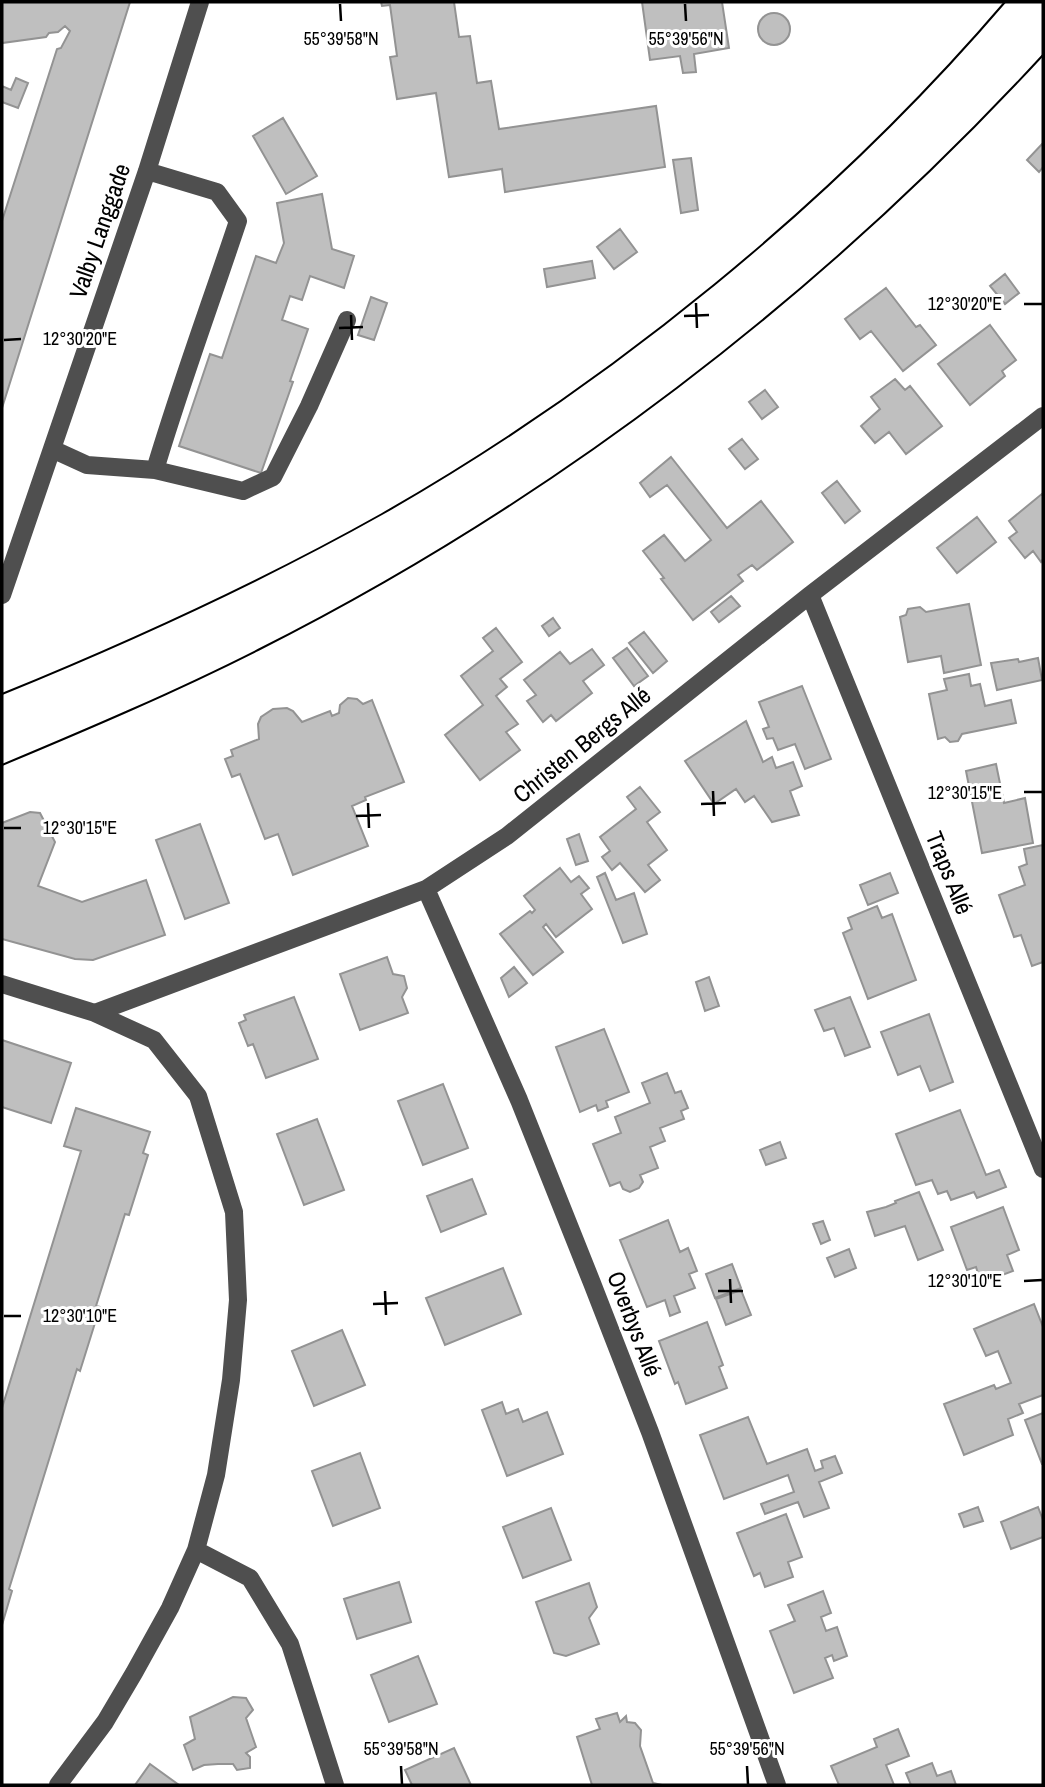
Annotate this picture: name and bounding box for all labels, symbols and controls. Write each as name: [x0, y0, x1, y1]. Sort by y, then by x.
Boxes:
text: 55°39'58"N: [303, 26, 379, 51]
text: 55°39'56"N: [648, 26, 724, 51]
street label: Valby Langgade: [61, 159, 137, 302]
text: 12°30'20"E: [928, 291, 1002, 316]
text: 12°30'20"E: [43, 326, 117, 351]
street label: Christen Bergs Allé: [506, 679, 657, 810]
text: 12°30'15"E: [928, 780, 1002, 805]
text: 12°30'15"E: [43, 815, 117, 840]
street label: Traps Allé: [919, 826, 981, 919]
street label: Overbys Allé: [600, 1266, 670, 1381]
text: 12°30'10"E: [928, 1268, 1002, 1293]
text: 12°30'10"E: [43, 1303, 117, 1328]
text: 55°39'58"N: [363, 1736, 439, 1761]
text: 55°39'56"N: [709, 1736, 785, 1761]

